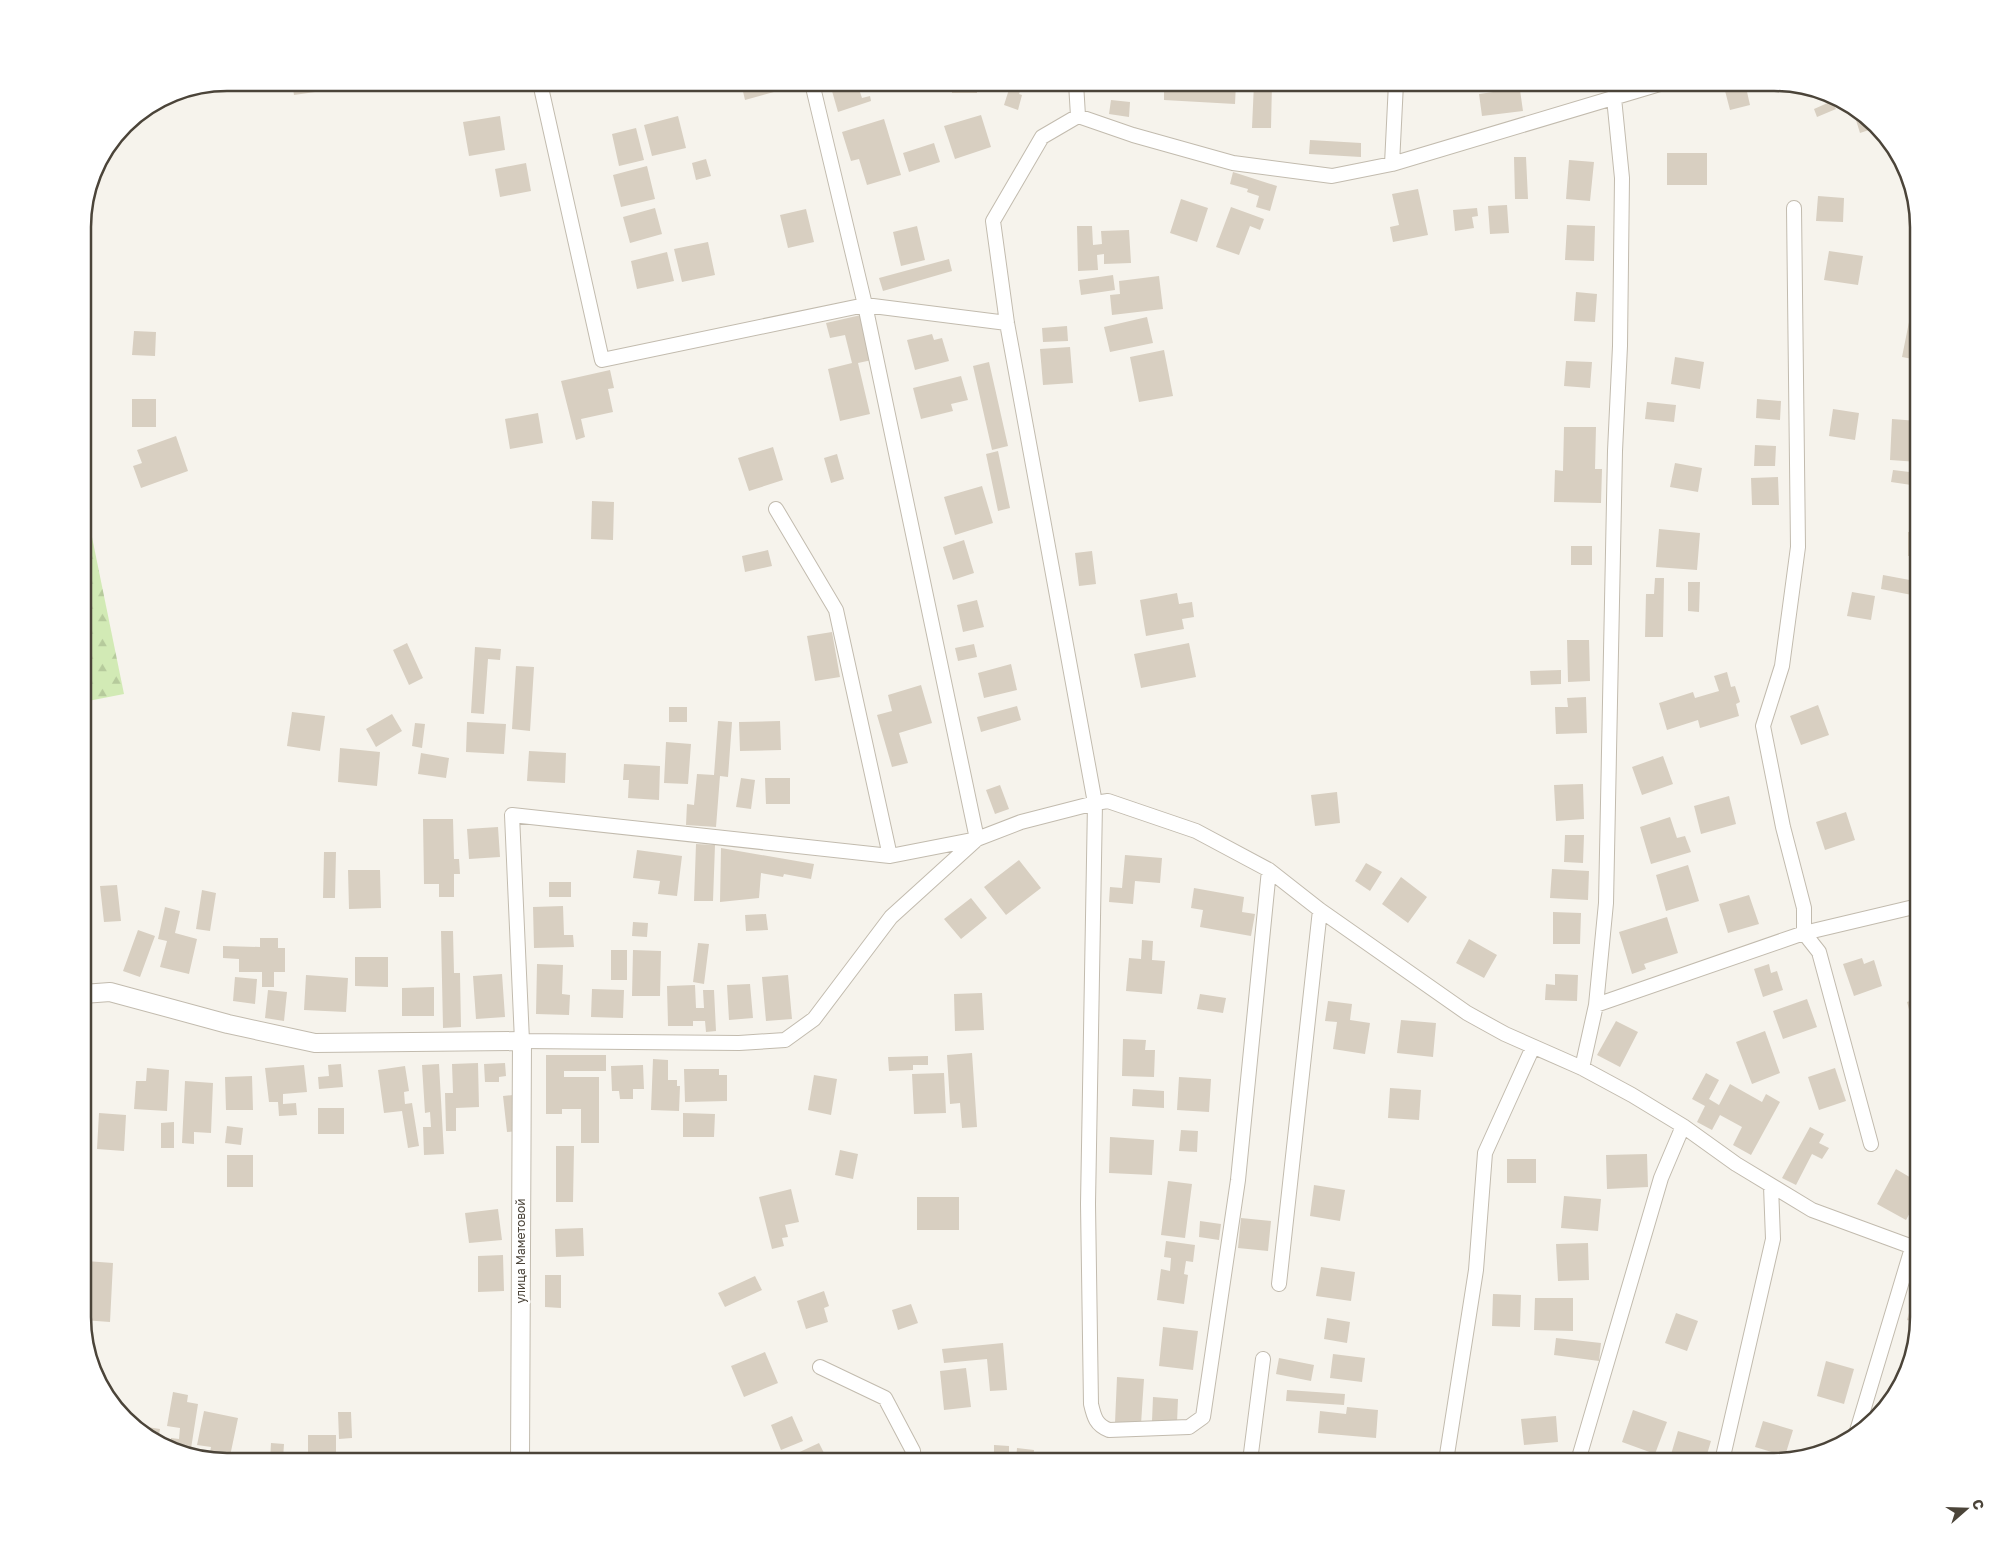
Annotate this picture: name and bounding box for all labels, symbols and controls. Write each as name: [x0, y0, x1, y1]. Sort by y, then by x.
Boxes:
street label: улица Маметовой: [513, 1198, 528, 1304]
north arrow: [1941, 1484, 1991, 1534]
text: С: [1969, 1497, 1988, 1512]

